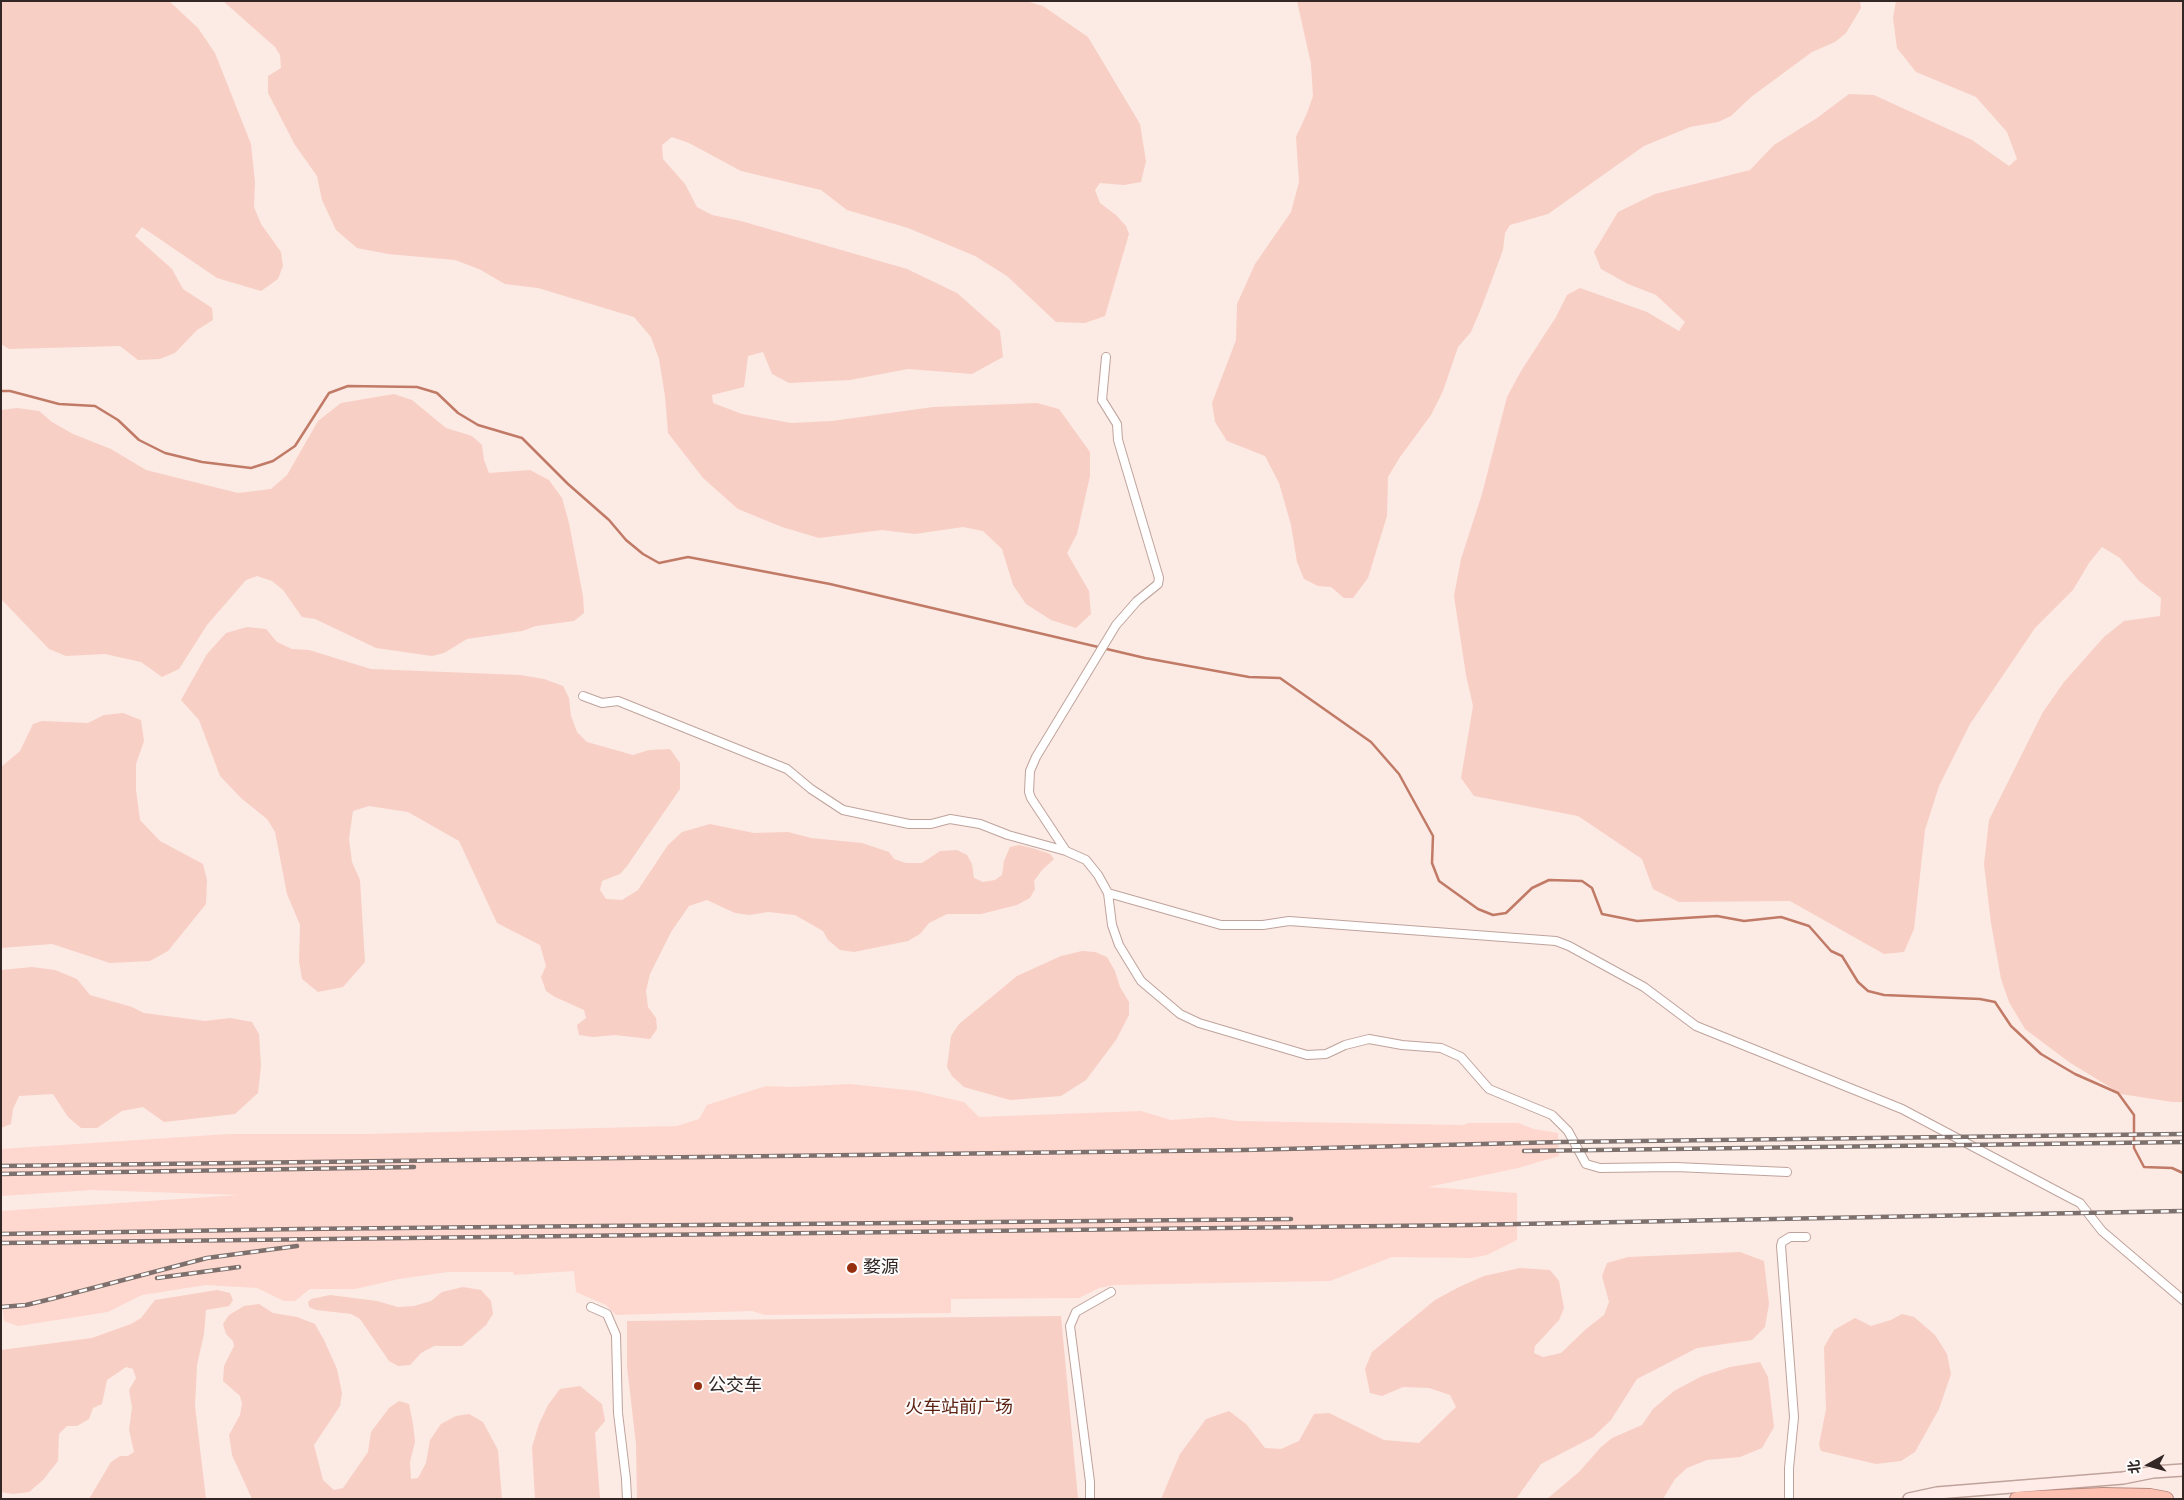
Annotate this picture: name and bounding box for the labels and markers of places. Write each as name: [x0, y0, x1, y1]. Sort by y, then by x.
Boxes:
place label: 婺源: [863, 1257, 899, 1279]
marker: 婺源: [845, 1261, 859, 1275]
place label: 公交车: [708, 1375, 762, 1397]
marker: 公交车: [692, 1380, 704, 1392]

